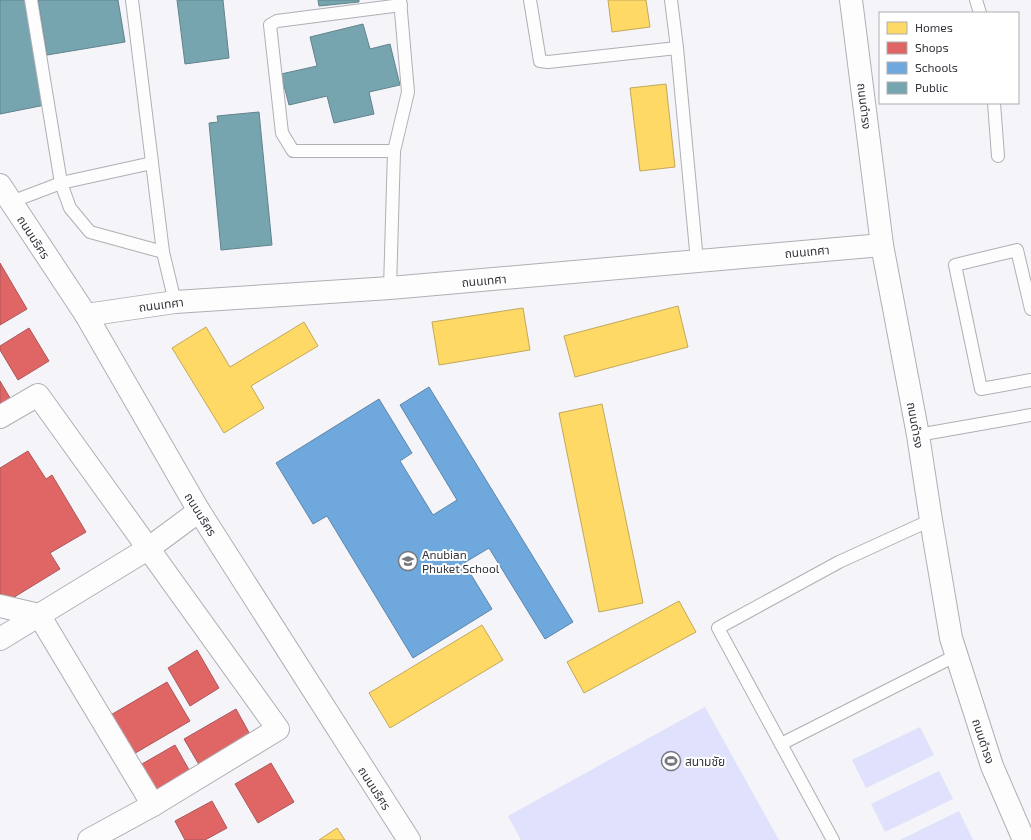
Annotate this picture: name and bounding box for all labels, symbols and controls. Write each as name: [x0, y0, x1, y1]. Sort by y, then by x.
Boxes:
legend: [879, 12, 1019, 104]
text: Homes: [915, 20, 953, 34]
text: Shops: [915, 40, 949, 54]
text: Schools: [915, 60, 958, 74]
text: Public: [915, 80, 948, 94]
street label: ถนนดำรง: [855, 82, 875, 130]
street label: ถนนนริศร: [15, 213, 53, 261]
street label: ถนนเทศา: [784, 242, 830, 260]
street label: ถนนเทศา: [461, 271, 507, 289]
street label: ถนนเทศา: [138, 294, 184, 314]
street label: ถนนดำรง: [905, 401, 927, 449]
street label: ถนนนริศร: [182, 490, 220, 538]
place label: Anubian Phuket School: [422, 547, 500, 575]
school or university icon: Anubian Phuket School: [397, 550, 419, 572]
street label: ถนนดำรง: [970, 717, 998, 765]
sports icon: สนามชัย: [660, 750, 682, 772]
place label: สนามชัย: [685, 754, 725, 768]
street label: ถนนนริศร: [356, 764, 394, 812]

